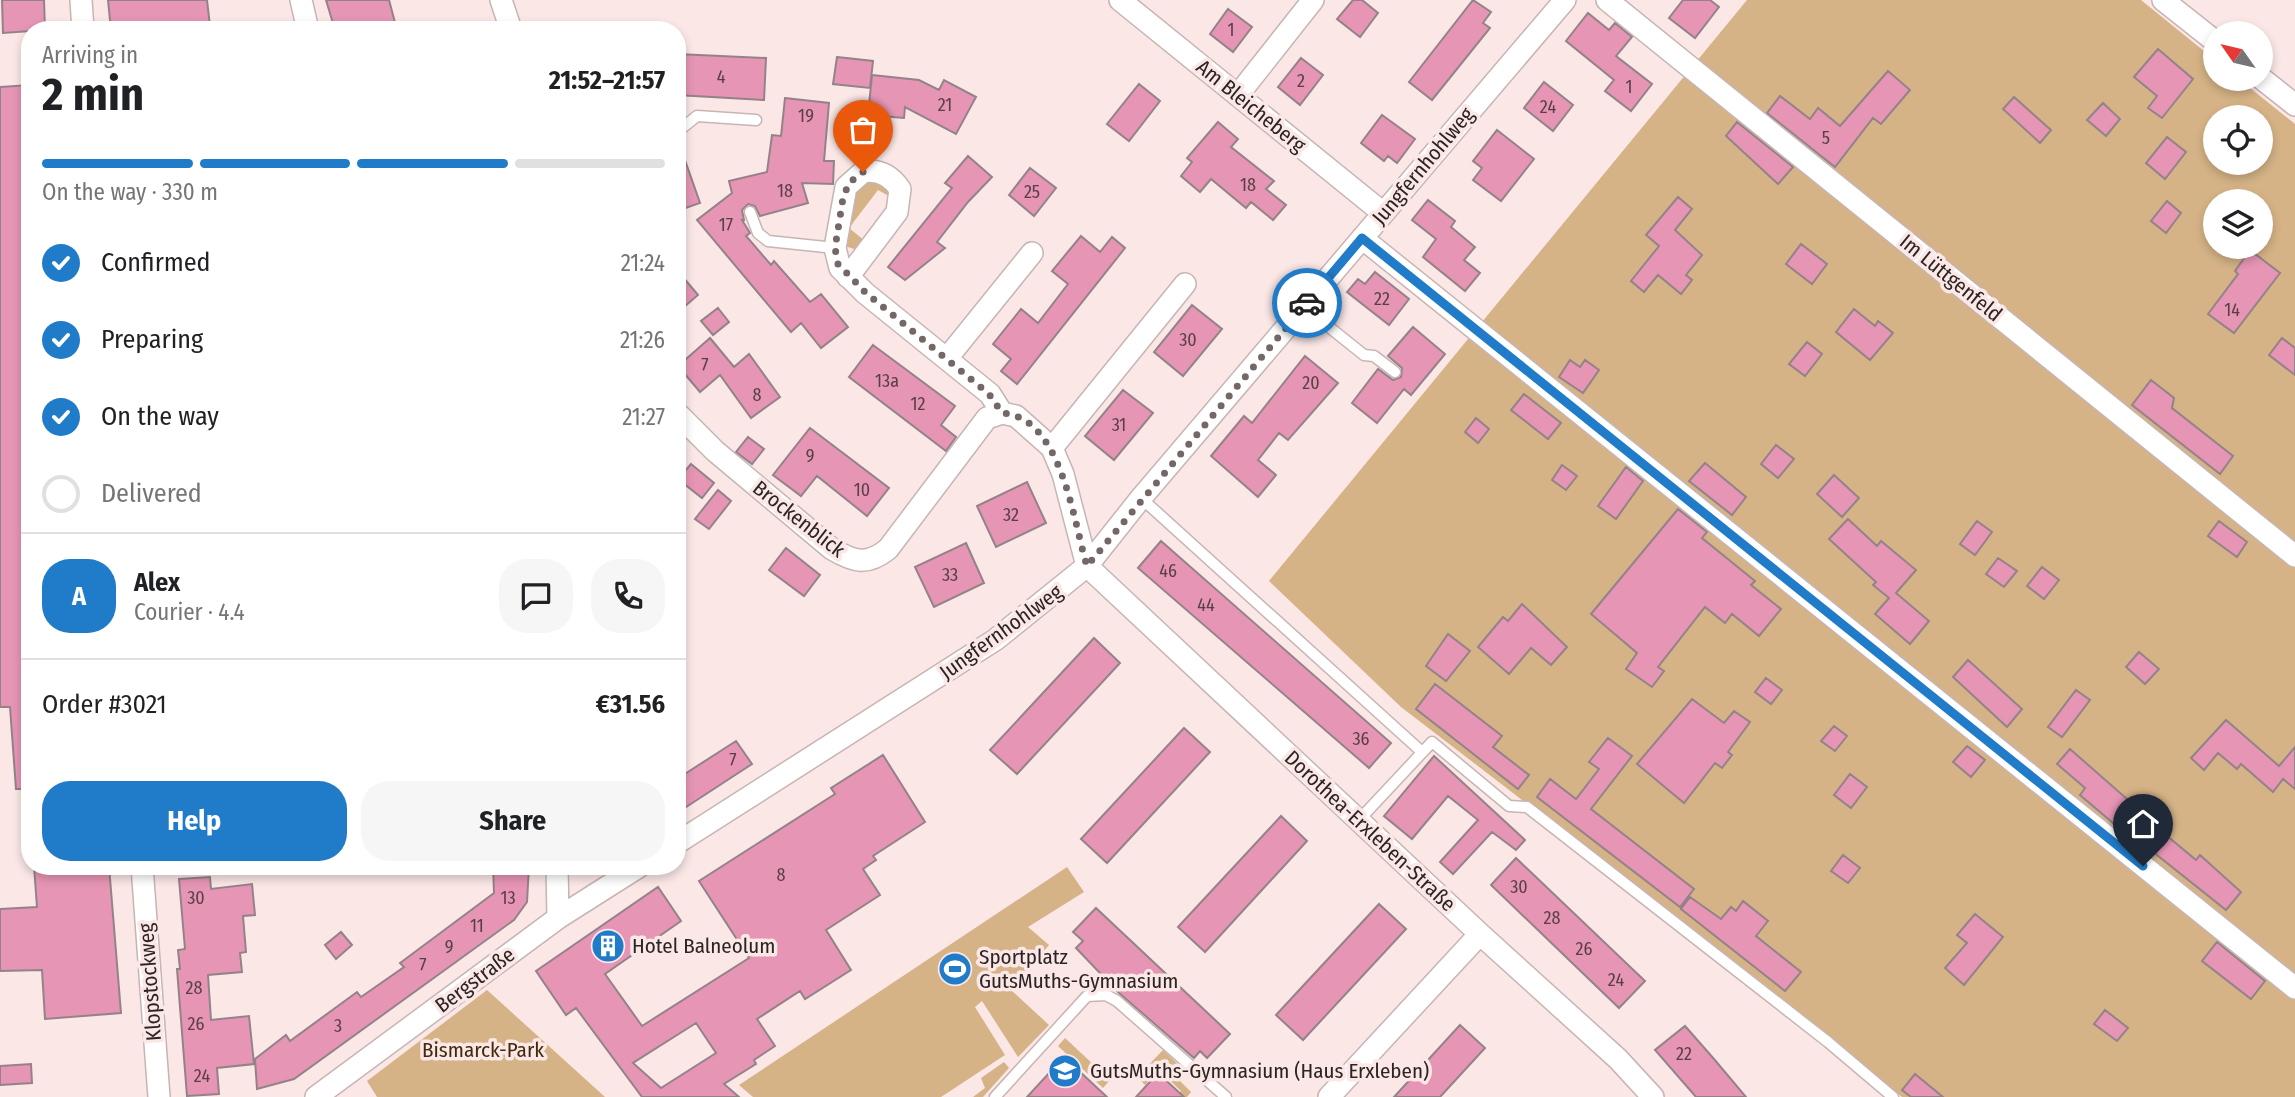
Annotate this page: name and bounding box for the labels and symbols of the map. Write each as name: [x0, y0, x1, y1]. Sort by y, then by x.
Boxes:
house number: 1: [1227, 19, 1235, 41]
north arrow: [2203, 21, 2273, 91]
street label: Am Bleicheberg: [1191, 54, 1311, 158]
house number: 4: [717, 66, 726, 88]
house number: 2: [1297, 70, 1305, 92]
house number: 1: [1625, 76, 1633, 98]
house number: 21: [938, 94, 952, 116]
house number: 24: [1540, 96, 1556, 118]
pin: [833, 100, 893, 172]
street label: Jungfernhohlweg: [1366, 102, 1480, 230]
house number: 19: [798, 105, 814, 127]
house number: 5: [1822, 127, 1830, 149]
house number: 18: [1240, 174, 1256, 196]
house number: 18: [777, 180, 793, 202]
house number: 25: [1024, 181, 1040, 203]
house number: 17: [719, 214, 733, 236]
street label: Im Lüttgenfeld: [1895, 229, 2007, 327]
courier: [1272, 268, 1342, 338]
house number: 22: [1374, 288, 1390, 310]
house number: 14: [2224, 299, 2240, 321]
house number: 30: [1179, 329, 1197, 351]
house number: 7: [701, 354, 709, 376]
house number: 13a: [875, 370, 899, 392]
house number: 20: [1302, 372, 1320, 394]
house number: 8: [753, 384, 762, 406]
house number: 12: [911, 393, 926, 415]
house number: 31: [1112, 414, 1126, 436]
house number: 9: [806, 445, 814, 467]
street label: Brockenblick: [748, 475, 851, 563]
house number: 10: [854, 479, 870, 501]
house number: 32: [1003, 504, 1019, 526]
house number: 46: [1159, 560, 1177, 582]
house number: 33: [942, 564, 958, 586]
street label: Jungfernhohlweg: [935, 579, 1068, 685]
house number: 44: [1197, 594, 1215, 616]
house number: 36: [1352, 728, 1370, 750]
street label: Dorothea-Erxleben-Straße: [1279, 745, 1461, 917]
house number: 7: [729, 749, 737, 771]
pin: [2113, 794, 2173, 866]
house number: 8: [777, 864, 786, 886]
house number: 30: [1510, 876, 1528, 898]
house number: 30: [187, 887, 205, 909]
house number: 13: [500, 887, 516, 909]
house number: 28: [1544, 907, 1560, 929]
house number: 11: [470, 915, 484, 937]
street label: Klopstockweg: [133, 922, 167, 1042]
building icon: Hotel Balneolum: [589, 927, 627, 965]
place label: Hotel Balneolum: [632, 933, 775, 959]
house number: 9: [445, 936, 453, 958]
house number: 26: [1576, 938, 1593, 960]
street label: Bergstraße: [430, 942, 520, 1018]
place label: Sportplatz GutsMuths-Gymnasium: [979, 944, 1178, 994]
sports icon: Sportplatz GutsMuths-Gymnasium: [936, 950, 974, 988]
house number: 7: [419, 954, 427, 976]
house number: 24: [1608, 969, 1624, 991]
house number: 28: [186, 977, 202, 999]
house number: 26: [188, 1013, 205, 1035]
house number: 3: [334, 1015, 342, 1037]
park label: Bismarck-Park: [422, 1037, 544, 1063]
house number: 22: [1676, 1043, 1692, 1065]
school or university icon: GutsMuths-Gymnasium (Haus Erxleben): [1046, 1052, 1084, 1090]
place label: GutsMuths-Gymnasium (Haus Erxleben): [1090, 1058, 1429, 1084]
house number: 24: [194, 1065, 210, 1087]

